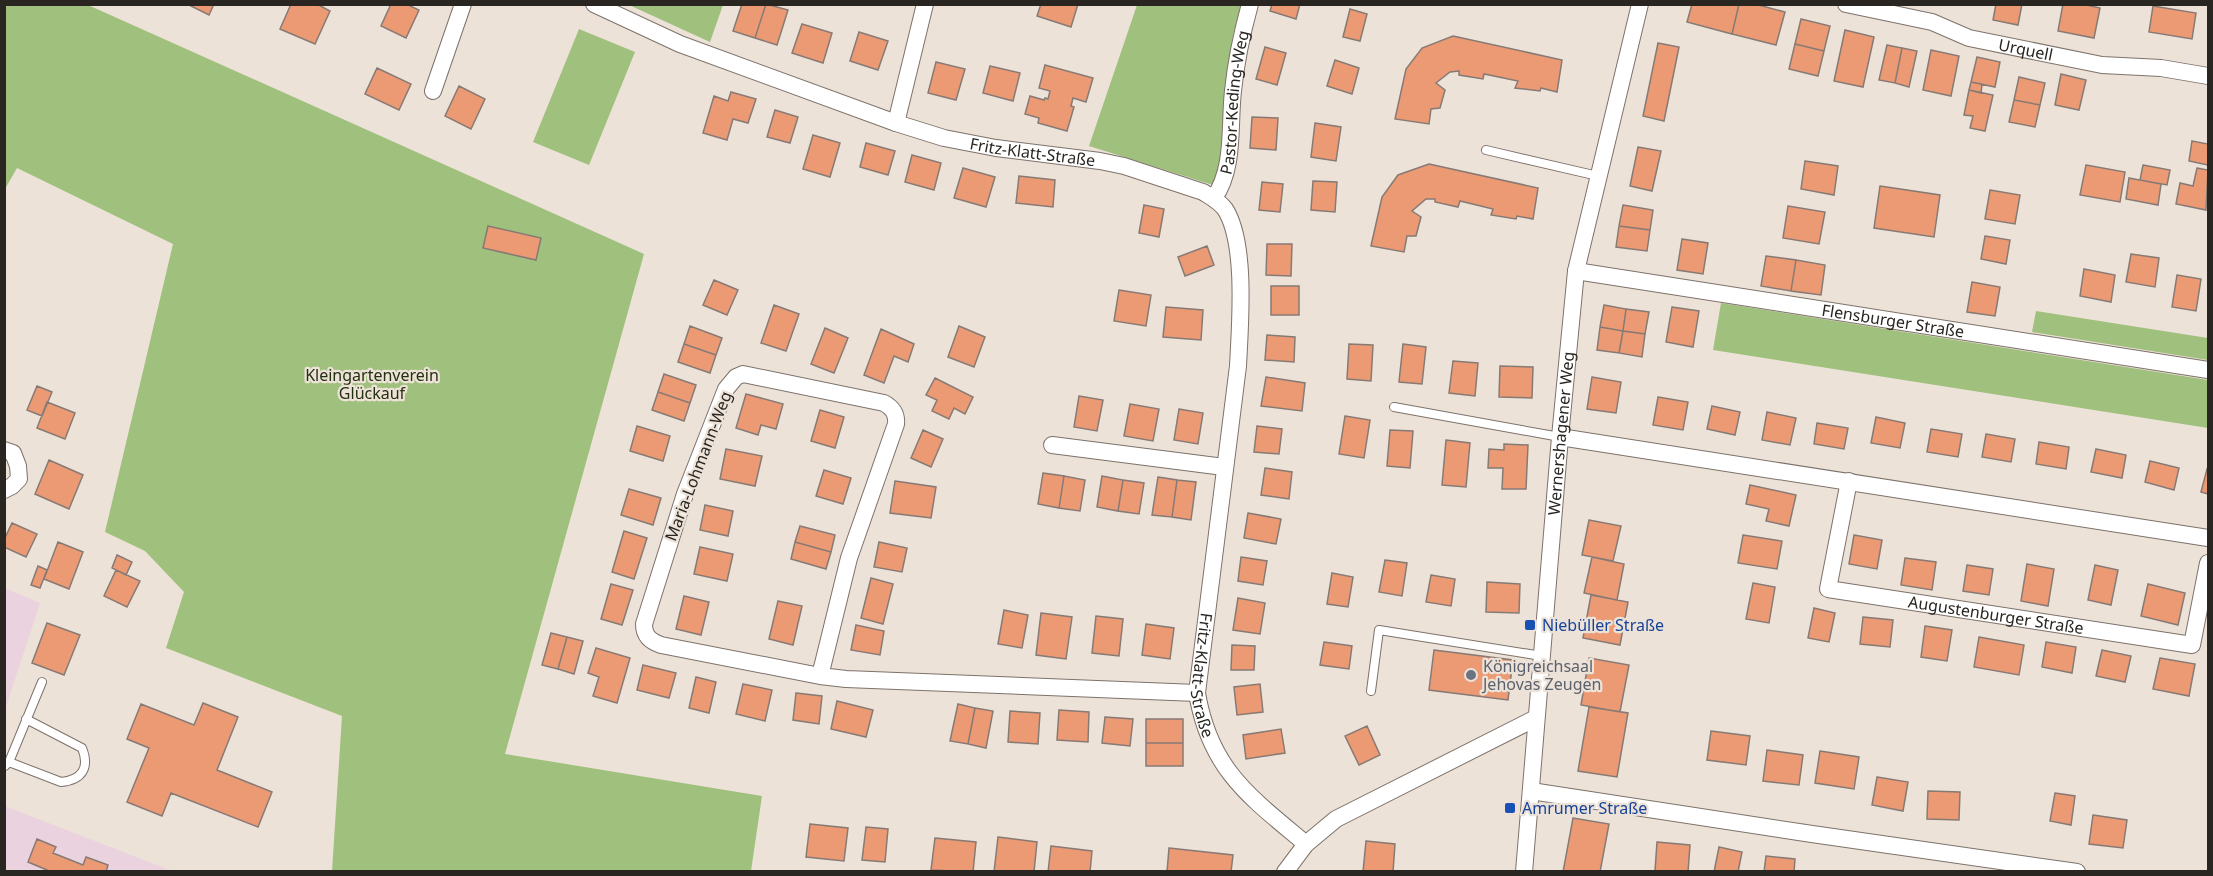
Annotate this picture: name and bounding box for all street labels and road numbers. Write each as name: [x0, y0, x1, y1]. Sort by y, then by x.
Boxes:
street label: Pastor-Keding-Weg: [1215, 28, 1254, 177]
street label: Urquell: [1997, 33, 2055, 66]
street label: Fritz-Klatt-Straße: [968, 132, 1097, 171]
street label: Flensburger Straße: [1820, 299, 1966, 343]
street label: Wernershagener Weg: [1543, 351, 1579, 516]
street label: Maria-Lohmann-Weg: [659, 388, 737, 544]
street label: Augustenburger Straße: [1907, 591, 2085, 639]
street label: Fritz-Klatt-Straße: [1186, 612, 1219, 741]

